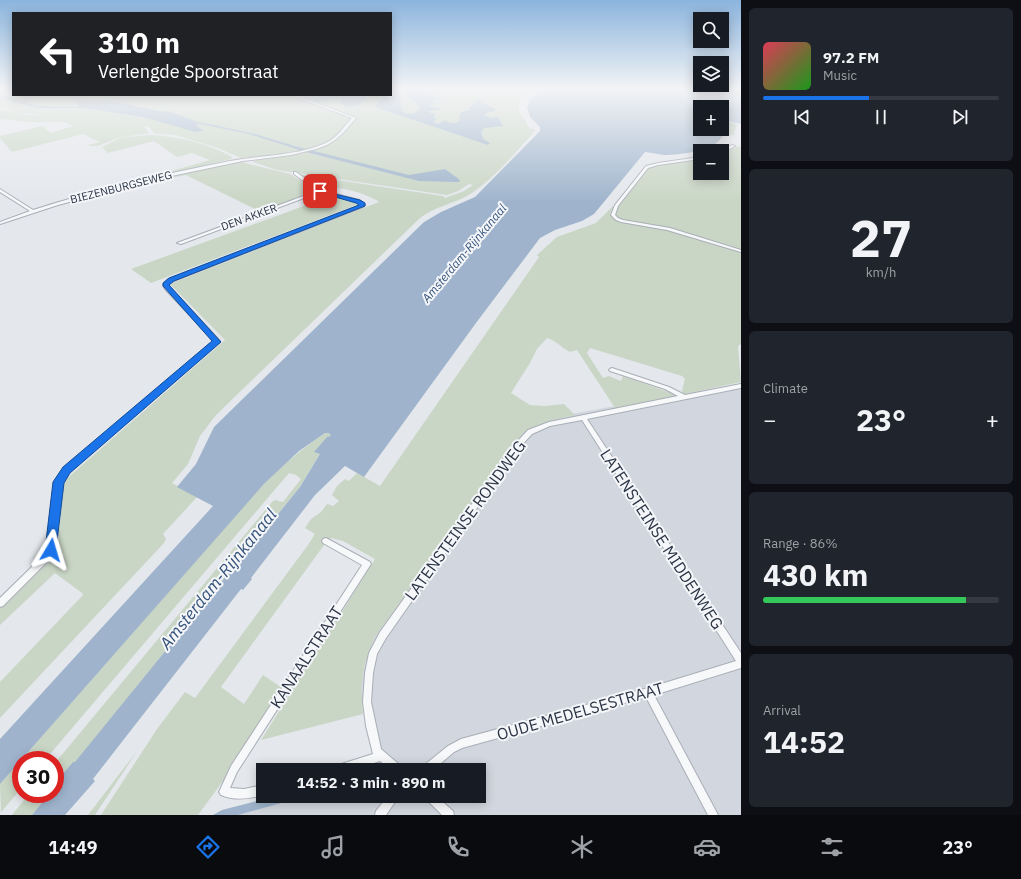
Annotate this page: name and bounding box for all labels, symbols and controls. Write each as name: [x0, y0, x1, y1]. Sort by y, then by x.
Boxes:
map controls: [693, 12, 729, 180]
button: search: [693, 12, 729, 48]
text: 310 m: [98, 24, 180, 61]
icon: left: [32, 28, 84, 80]
text: 97.2 FM: [823, 48, 879, 67]
button: layers: [693, 56, 729, 92]
text: Verlengde Spoorstraat: [98, 60, 279, 83]
text: Music: [823, 67, 857, 84]
button: +: [693, 100, 729, 136]
icon: previous: [791, 106, 813, 128]
icon: pause: [870, 106, 892, 128]
icon: next: [949, 106, 971, 128]
button: −: [693, 144, 729, 180]
street label: BIEZENBURGSEWEG: [69, 168, 173, 206]
pin: [303, 174, 337, 208]
icon: arrive: [309, 180, 331, 202]
street label: DEN AKKER: [219, 200, 279, 234]
water label: Amsterdam-Rijnkanaal: [418, 200, 510, 306]
text: 27: [850, 204, 912, 271]
text: km/h: [866, 264, 896, 281]
text: Climate: [763, 380, 808, 397]
text: 23°: [856, 400, 906, 439]
text: −: [763, 405, 776, 434]
text: +: [986, 405, 999, 434]
street label: LATENSTEINSE RONDWEG: [400, 436, 530, 604]
street label: LATENSTEINSE MIDDENWEG: [596, 445, 728, 633]
water label: Amsterdam-Rijnkanaal: [154, 504, 282, 655]
position arrow: [30, 529, 72, 571]
text: Range · 86%: [763, 535, 837, 552]
text: 430 km: [763, 555, 868, 594]
street label: KANAALSTRAAT: [266, 602, 346, 712]
street label: OUDE MEDELSESTRAAT: [494, 678, 666, 744]
text: Arrival: [763, 702, 801, 719]
text: 14:52: [763, 722, 845, 761]
speed limit sign: 30: [12, 751, 64, 803]
text: 14:52 · 3 min · 890 m: [297, 773, 445, 792]
icon: directions: [194, 833, 222, 861]
icon: music: [319, 833, 347, 861]
icon: phone: [444, 833, 472, 861]
icon: climate: [568, 833, 596, 861]
icon: car: [693, 833, 721, 861]
icon: filters: [818, 833, 846, 861]
text: 14:49: [48, 836, 98, 859]
text: 23°: [943, 836, 973, 859]

